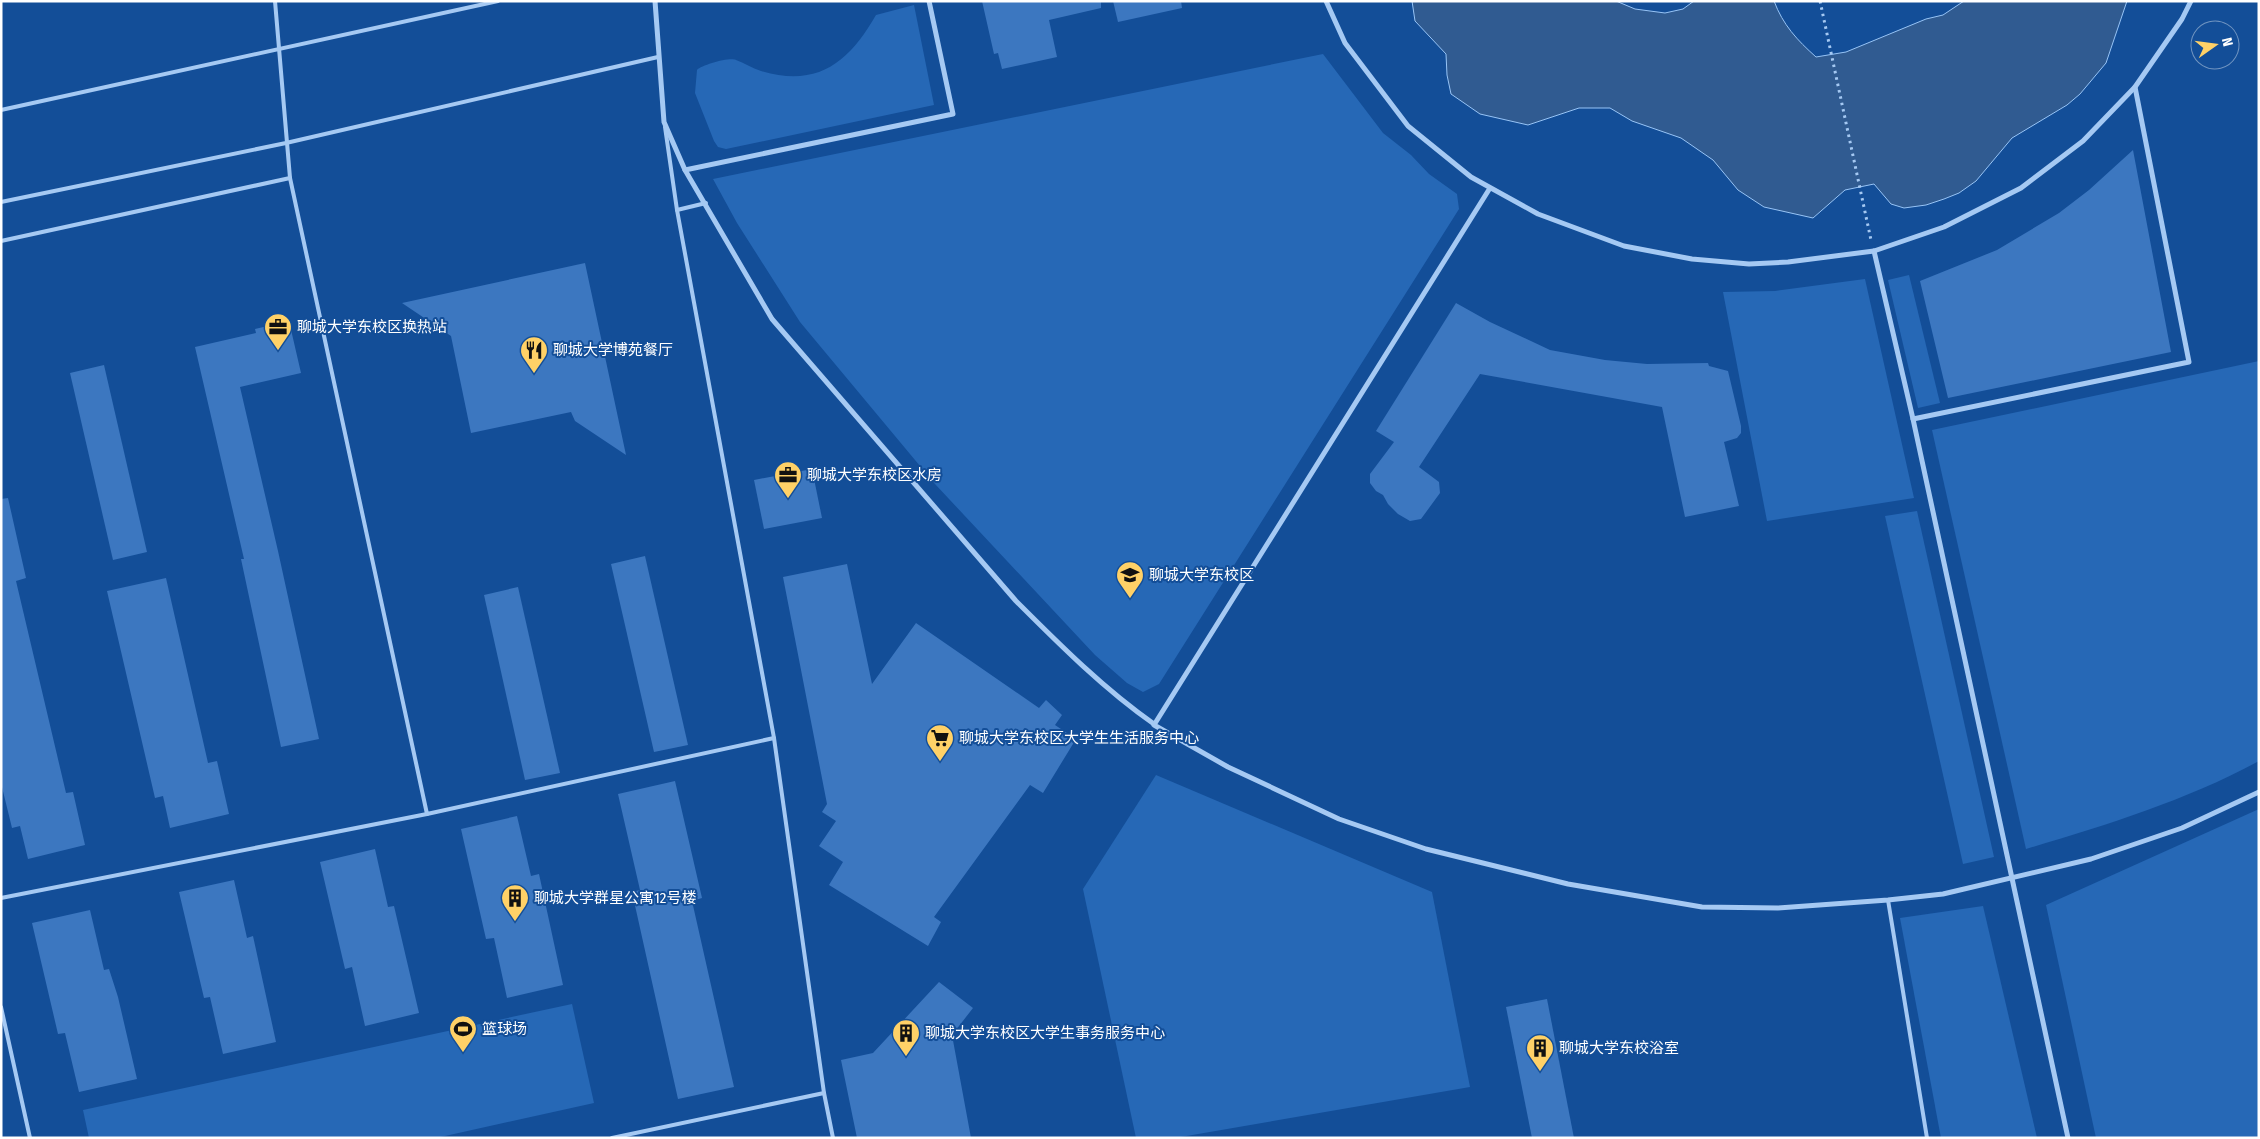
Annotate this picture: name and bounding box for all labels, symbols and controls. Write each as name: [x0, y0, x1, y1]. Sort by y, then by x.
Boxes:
north arrow: [2190, 20, 2240, 70]
text: N: [2218, 36, 2236, 48]
office icon: 聊城大学东校区换热站: [263, 312, 293, 351]
place label: 聊城大学东校区换热站: [297, 318, 447, 336]
restaurant icon: 聊城大学博苑餐厅: [519, 335, 549, 374]
place label: 聊城大学博苑餐厅: [553, 341, 673, 359]
office icon: 聊城大学东校区水房: [773, 460, 803, 499]
place label: 聊城大学东校区水房: [807, 466, 942, 484]
school or university icon: 聊城大学东校区: [1115, 560, 1145, 599]
place label: 聊城大学东校区: [1149, 566, 1254, 584]
supermarket icon: 聊城大学东校区大学生生活服务中心: [925, 723, 955, 762]
place label: 聊城大学东校区大学生生活服务中心: [959, 729, 1199, 747]
building icon: 聊城大学群星公寓12号楼: [500, 883, 530, 922]
place label: 聊城大学群星公寓12号楼: [534, 889, 696, 907]
sports icon: 篮球场: [448, 1014, 478, 1053]
building icon: 聊城大学东校区大学生事务服务中心: [891, 1018, 921, 1057]
place label: 篮球场: [482, 1020, 527, 1038]
place label: 聊城大学东校区大学生事务服务中心: [925, 1024, 1165, 1042]
building icon: 聊城大学东校浴室: [1525, 1033, 1555, 1072]
place label: 聊城大学东校浴室: [1559, 1039, 1679, 1057]

